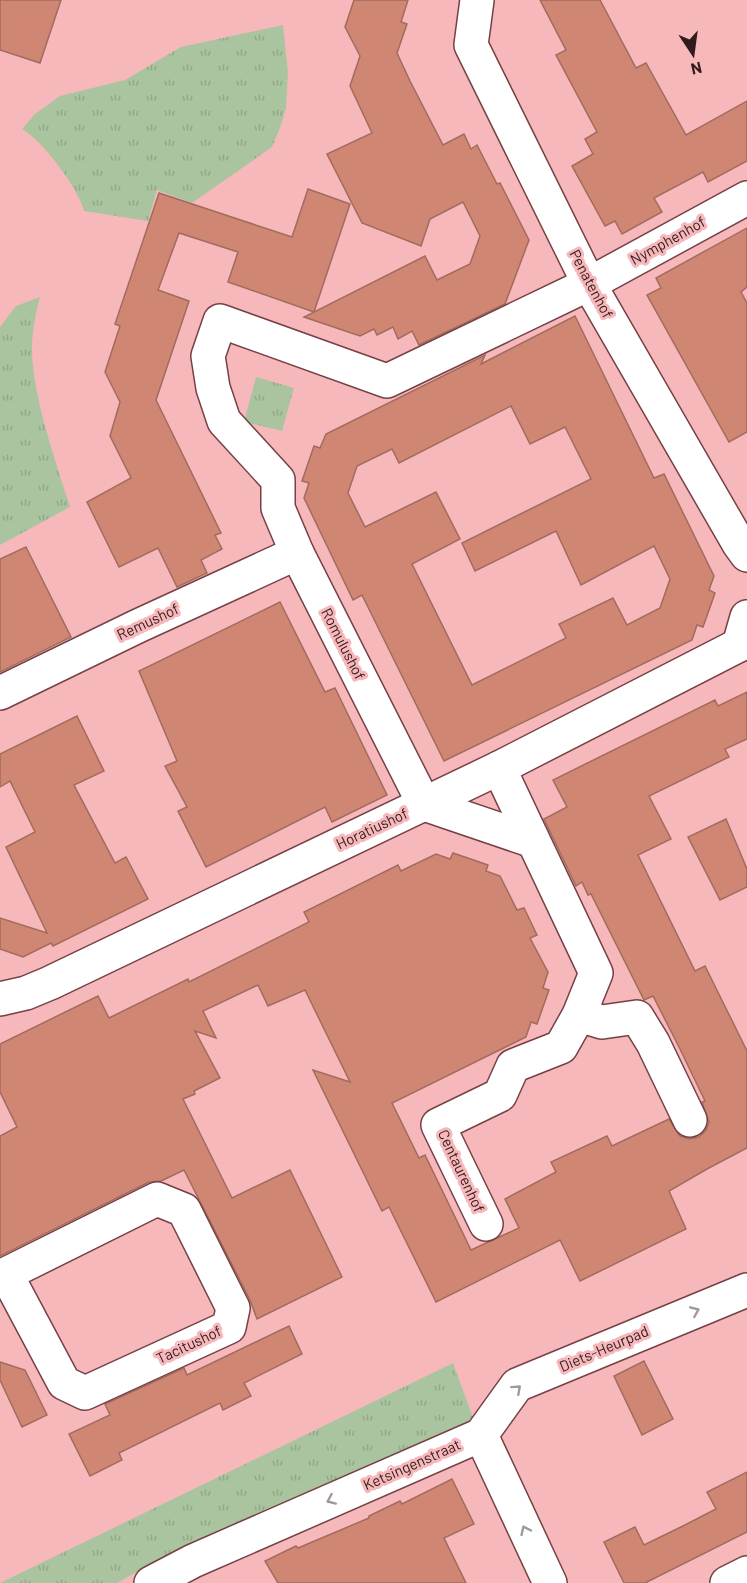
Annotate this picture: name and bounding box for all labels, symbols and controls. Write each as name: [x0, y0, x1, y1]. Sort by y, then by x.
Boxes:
north arrow: [663, 24, 723, 84]
text: N: [689, 59, 704, 80]
street label: Nymphenhof: [627, 212, 708, 268]
street label: Penatenhof: [566, 246, 617, 321]
street label: Remushof: [114, 599, 181, 643]
street label: Romulushof: [318, 605, 370, 682]
street label: Horatiushof: [333, 804, 410, 853]
street label: Centaurenhof: [435, 1126, 489, 1215]
one-way arrow: [688, 1307, 699, 1319]
street label: Tacitushof: [153, 1321, 224, 1367]
street label: Diets-Heurpad: [556, 1321, 651, 1375]
one-way arrow: [510, 1385, 520, 1396]
street label: Ketsingenstraat: [360, 1435, 463, 1494]
one-way arrow: [326, 1493, 337, 1505]
one-way arrow: [520, 1525, 532, 1536]

